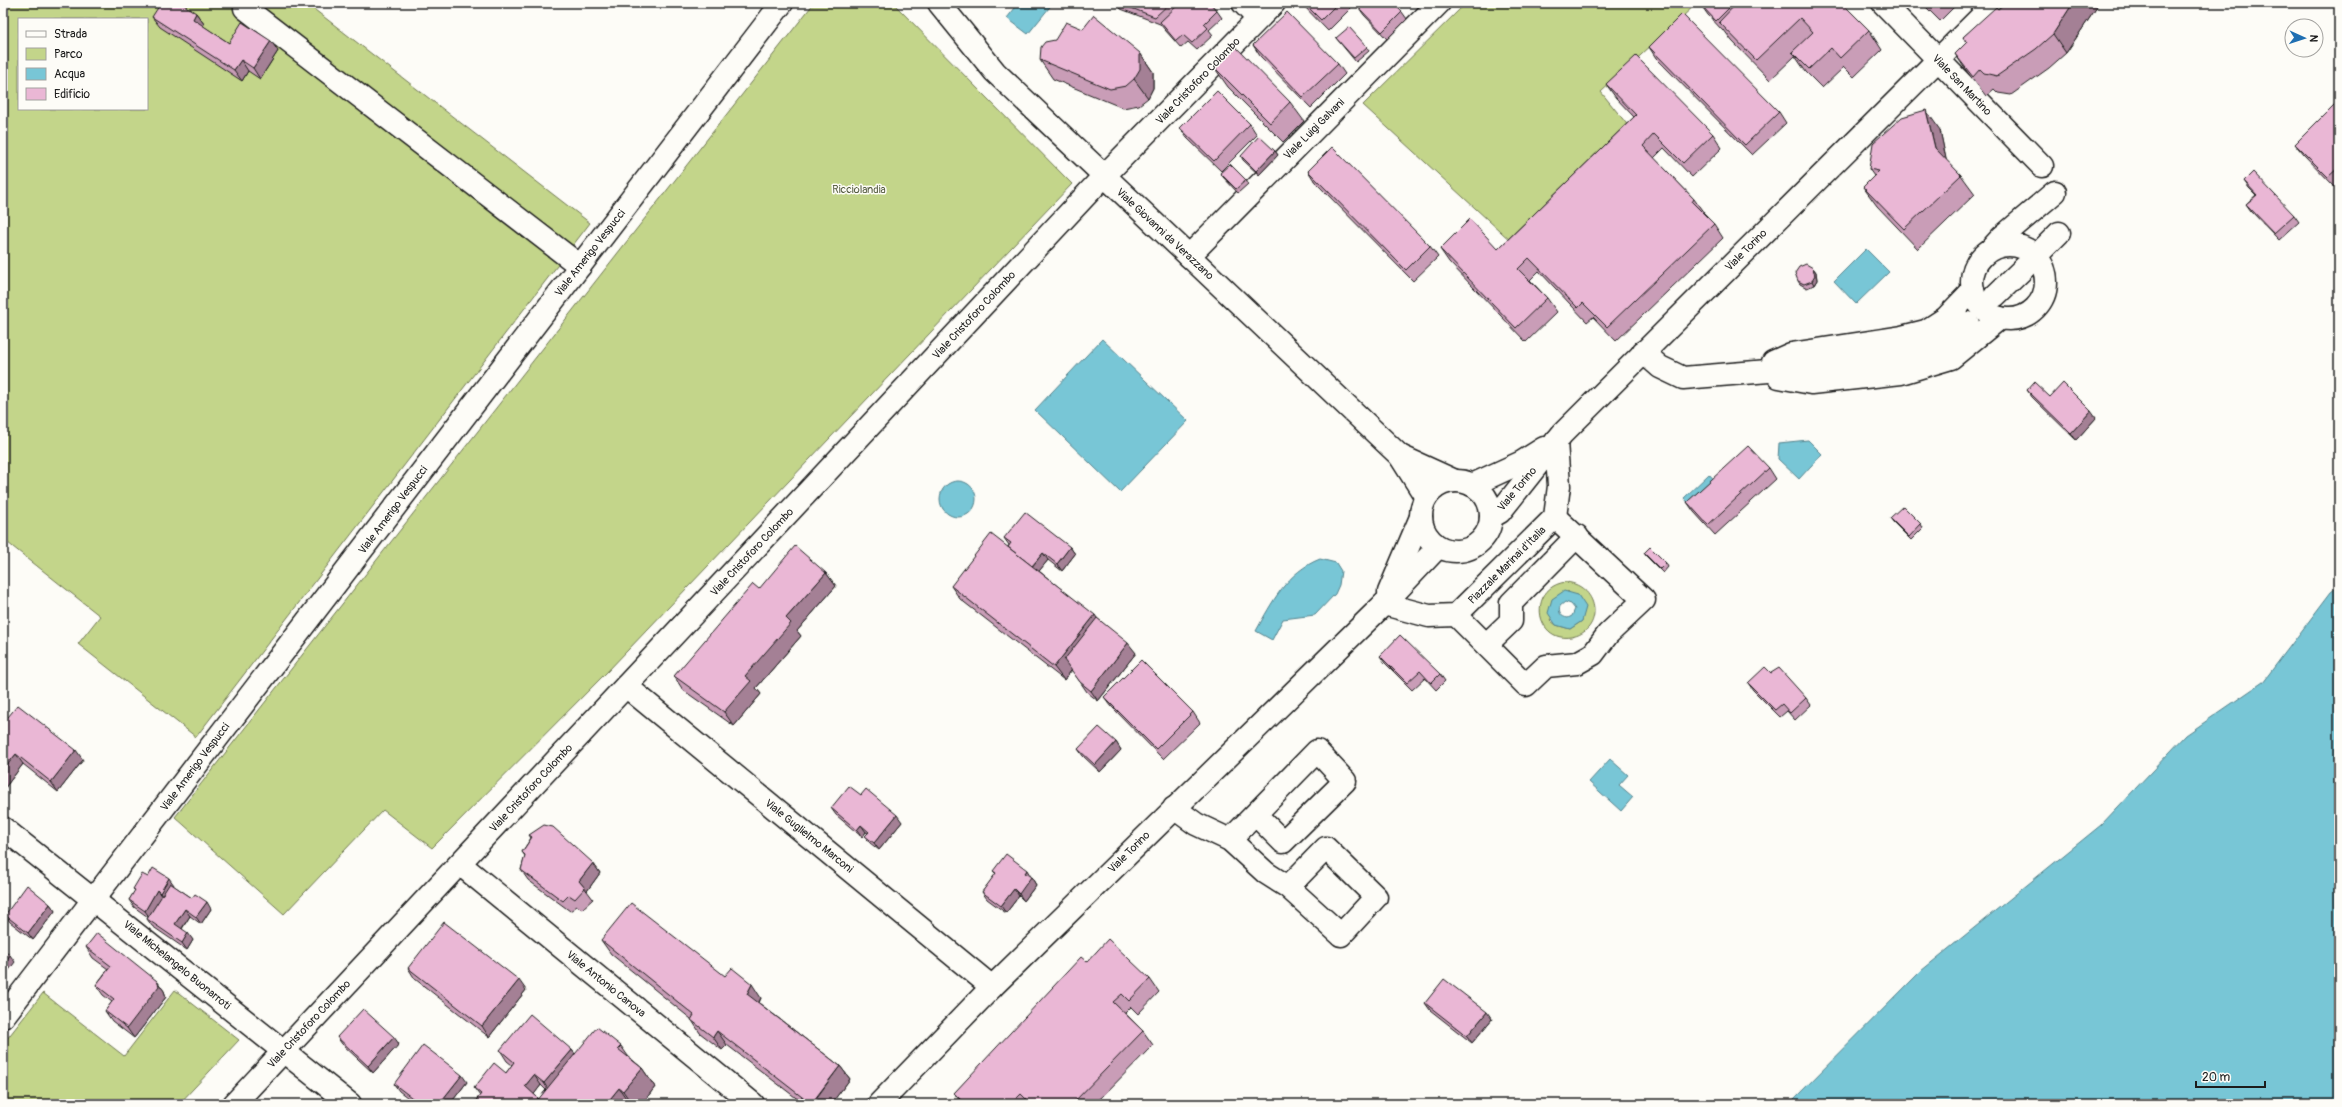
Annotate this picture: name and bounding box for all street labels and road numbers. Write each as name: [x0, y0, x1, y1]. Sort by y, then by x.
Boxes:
street label: Viale Cristoforo Colombo: [1153, 35, 1243, 127]
street label: Viale San Martino: [1930, 52, 1994, 118]
street label: Viale Luigi Galvani: [1281, 96, 1347, 162]
street label: Viale Giovanni da Verazzano: [1114, 185, 1216, 283]
street label: Viale Amerigo Vespucci: [552, 207, 628, 299]
street label: Viale Torino: [1722, 226, 1770, 274]
street label: Viale Cristoforo Colombo: [930, 268, 1018, 362]
street label: Viale Amerigo Vespucci: [356, 463, 430, 557]
street label: Viale Torino: [1495, 464, 1539, 514]
street label: Viale Cristoforo Colombo: [708, 505, 796, 599]
street label: Piazzale Marinai d'Italia: [1465, 523, 1549, 607]
street label: Viale Amerigo Vespucci: [158, 720, 232, 814]
street label: Viale Cristoforo Colombo: [487, 741, 575, 835]
street label: Viale Guglielmo Marconi: [762, 796, 856, 876]
street label: Viale Torino: [1105, 828, 1153, 876]
street label: Viale Michelangelo Buonarroti: [121, 918, 233, 1012]
street label: Viale Antonio Canova: [564, 948, 648, 1020]
street label: Viale Cristoforo Colombo: [265, 977, 353, 1071]

